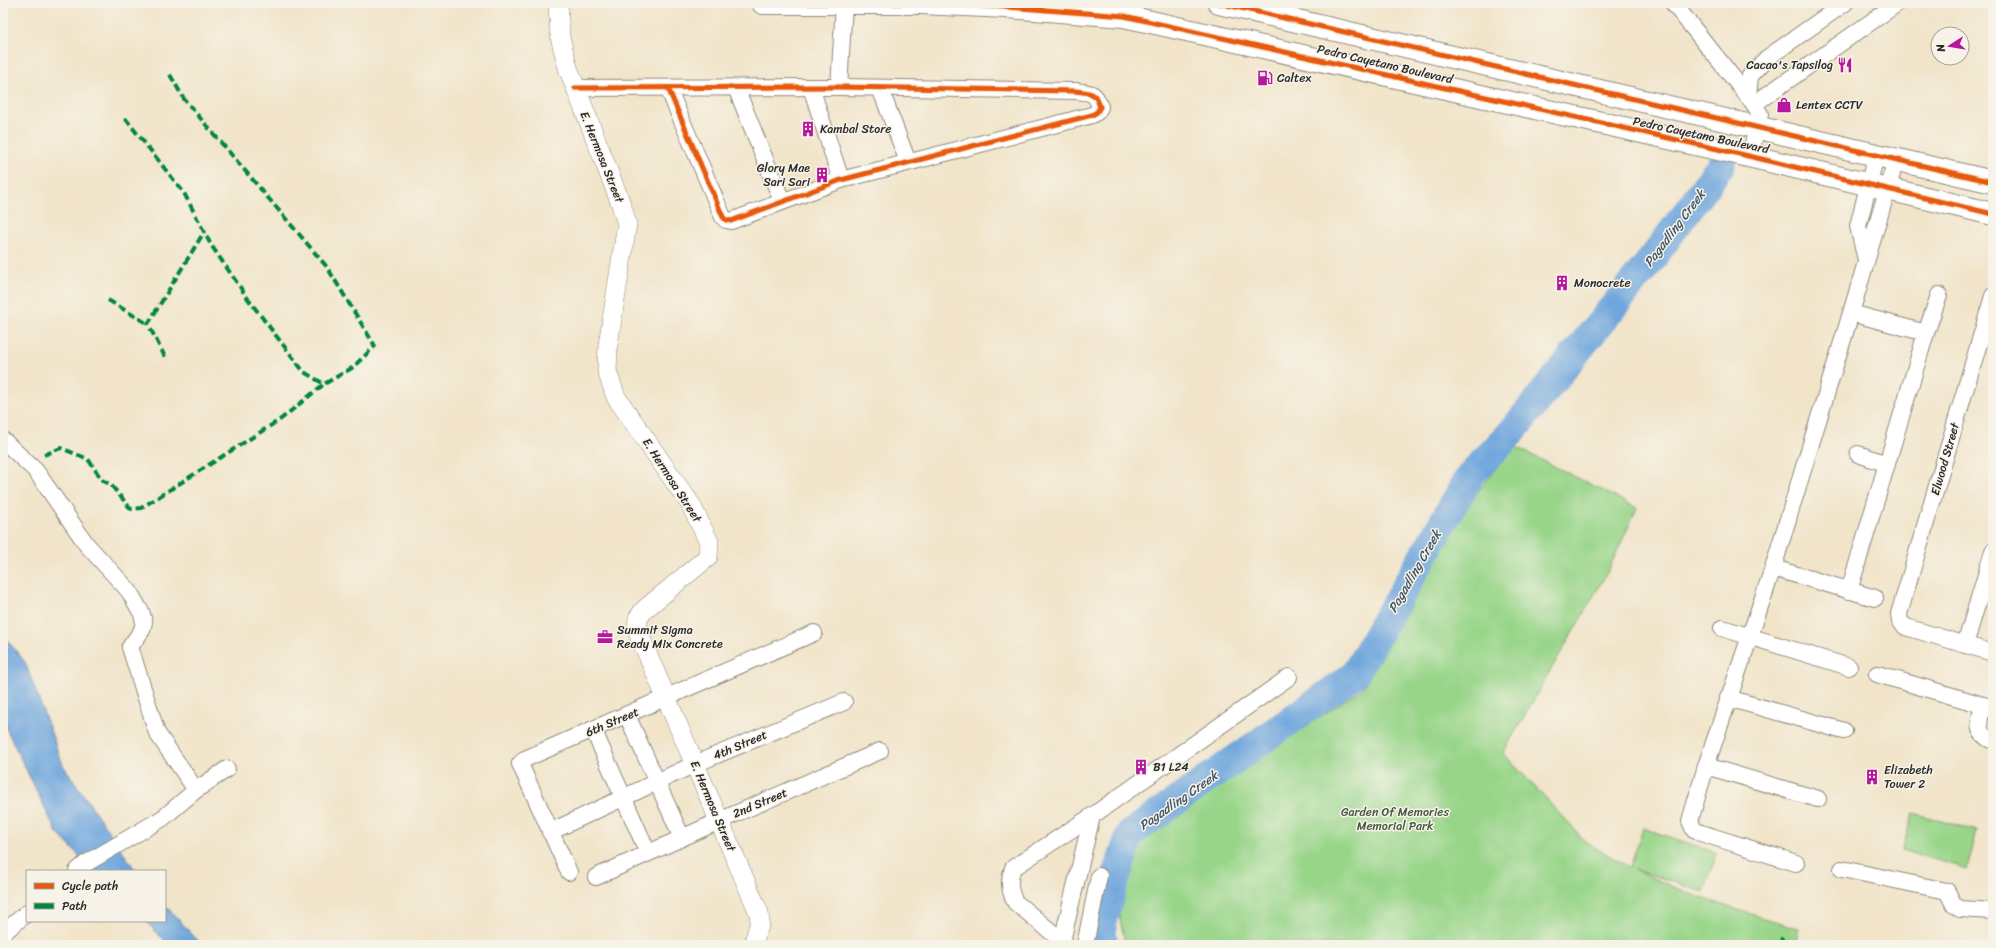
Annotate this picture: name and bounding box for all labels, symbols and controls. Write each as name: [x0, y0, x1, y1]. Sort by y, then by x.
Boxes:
north arrow: [1930, 26, 1970, 66]
street label: Pedro Cayetano Boulevard: [1315, 38, 1456, 90]
text: N: [1931, 42, 1951, 55]
place label: Cacao's Tapsilog: [1746, 54, 1833, 76]
restaurant icon: Cacao's Tapsilog: [1836, 56, 1854, 74]
place label: Caltex: [1277, 67, 1312, 89]
fuel station icon: Caltex: [1256, 69, 1274, 87]
place label: Lentex CCTV: [1796, 94, 1864, 116]
shop icon: Lentex CCTV: [1775, 96, 1793, 114]
street label: E. Hermosa Street: [574, 108, 631, 207]
street label: Pedro Cayetano Boulevard: [1631, 110, 1772, 160]
place label: Kambal Store: [820, 118, 891, 140]
building icon: Kambal Store: [799, 120, 817, 138]
place label: Glory Mae Sari Sari: [757, 157, 811, 193]
building icon: Glory Mae Sari Sari: [813, 166, 831, 184]
water label: Pagadling Creek: [1637, 183, 1713, 272]
place label: Monocrete: [1574, 272, 1631, 294]
building icon: Monocrete: [1553, 274, 1571, 292]
street label: Elwood Street: [1924, 419, 1966, 498]
street label: E. Hermosa Street: [636, 433, 708, 528]
water label: Pagadling Creek: [1381, 524, 1449, 617]
place label: Summit Sigma Ready Mix Concrete: [617, 619, 723, 655]
office icon: Summit Sigma Ready Mix Concrete: [596, 628, 614, 646]
street label: 6th Street: [582, 701, 642, 743]
street label: 4th Street: [709, 724, 771, 766]
place label: B1 L24: [1153, 756, 1189, 778]
street label: E. Hermosa Street: [684, 757, 743, 856]
building icon: B1 L24: [1132, 758, 1150, 776]
place label: Elizabeth Tower 2: [1884, 759, 1933, 795]
water label: Pagadling Creek: [1134, 763, 1224, 836]
building icon: Elizabeth Tower 2: [1863, 768, 1881, 786]
street label: 2nd Street: [729, 782, 791, 824]
park label: Garden Of Memories Memorial Park: [1341, 801, 1449, 837]
legend: [26, 870, 166, 922]
text: Cycle path: [62, 875, 118, 897]
text: Path: [62, 895, 87, 917]

